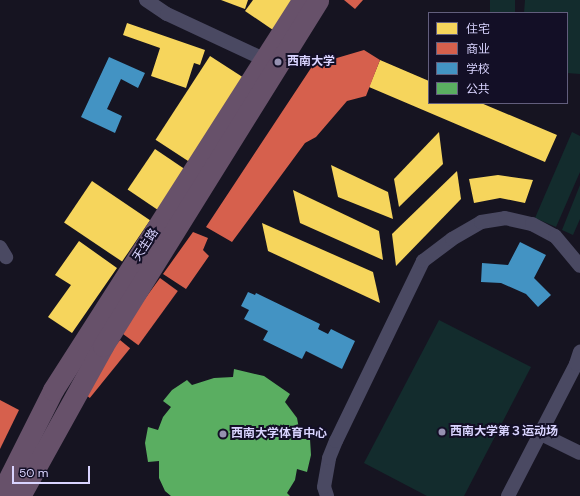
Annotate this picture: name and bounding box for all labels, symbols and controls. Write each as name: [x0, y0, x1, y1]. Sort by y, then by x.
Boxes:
legend: [428, 12, 568, 104]
text: 住宅: [466, 21, 490, 37]
text: 商业: [466, 41, 490, 57]
place label: 西南大学: [287, 55, 335, 69]
marker: 西南大学: [272, 56, 284, 68]
text: 学校: [466, 61, 490, 77]
text: 公共: [466, 81, 490, 97]
street label: 天生路: [130, 226, 162, 264]
place label: 西南大学第３运动场: [450, 425, 558, 439]
place label: 西南大学体育中心: [231, 427, 327, 441]
marker: 西南大学第３运动场: [437, 427, 447, 437]
marker: 西南大学体育中心: [218, 429, 228, 439]
scale bar: [14, 458, 92, 484]
text: 50 m: [19, 465, 48, 481]

